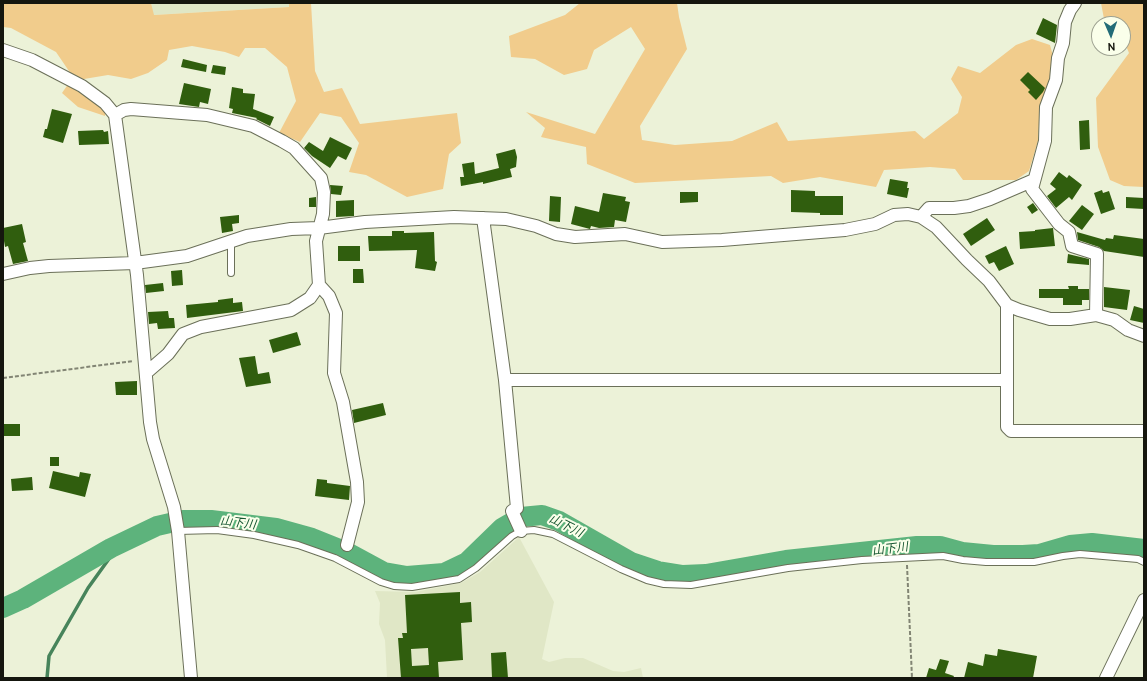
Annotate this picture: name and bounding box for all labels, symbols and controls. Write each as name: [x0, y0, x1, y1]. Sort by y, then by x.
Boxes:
north arrow: [1091, 16, 1131, 56]
text: N: [1107, 40, 1116, 54]
water label: 山下川: [547, 512, 585, 540]
water label: 山下川: [219, 514, 257, 532]
water label: 山下川: [871, 540, 909, 558]

